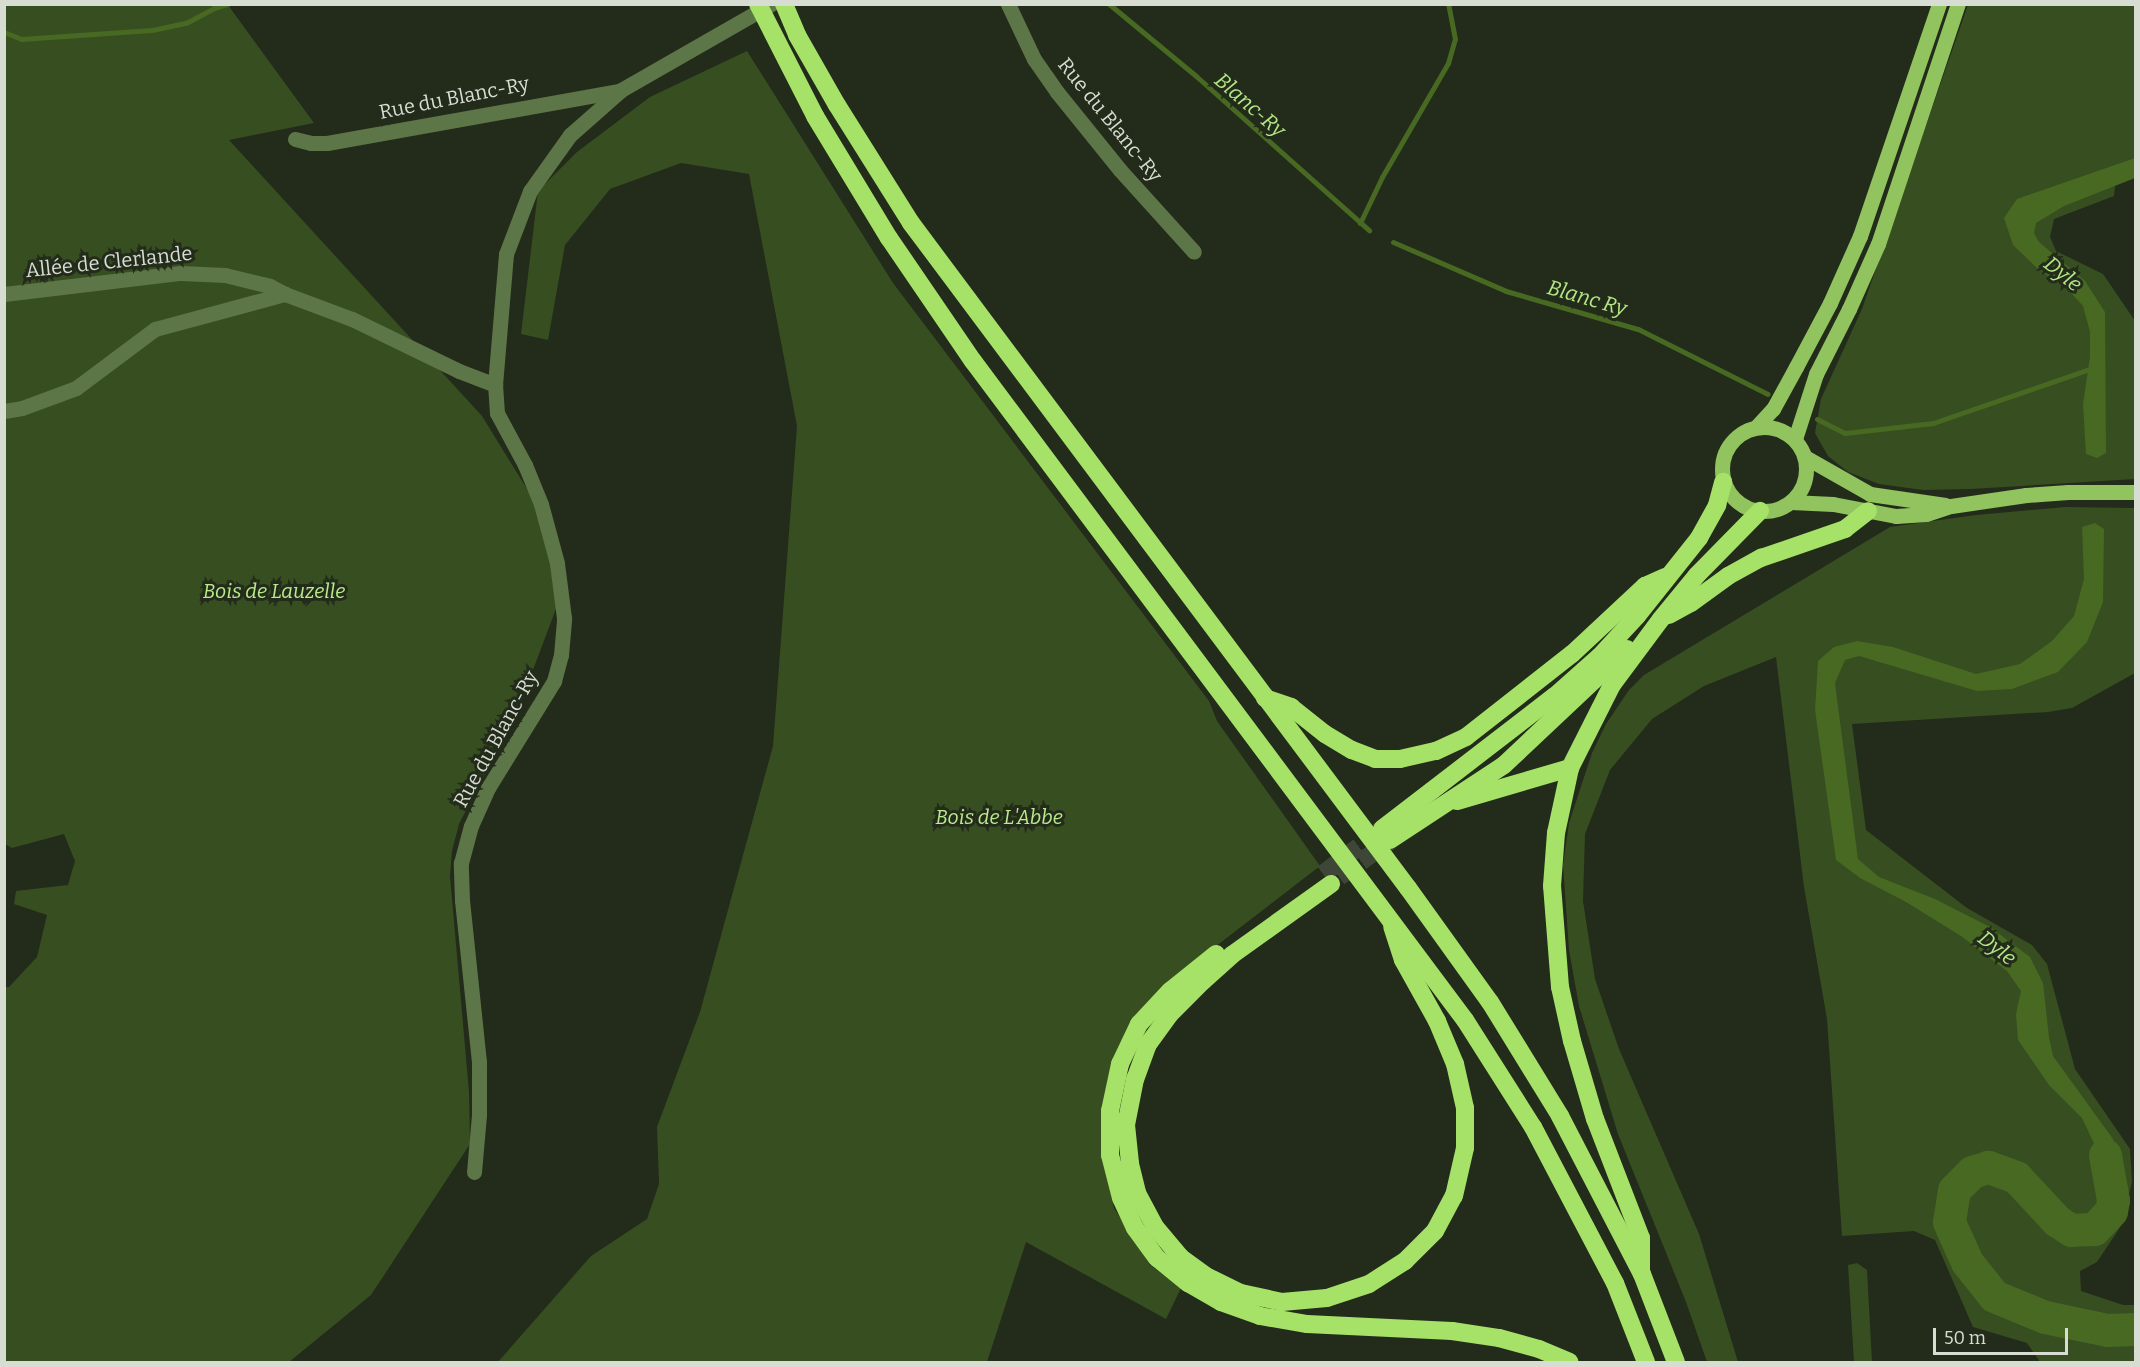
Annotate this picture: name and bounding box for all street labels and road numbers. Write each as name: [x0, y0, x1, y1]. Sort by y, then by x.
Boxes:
street label: Rue du Blanc-Ry: [1053, 53, 1167, 187]
street label: Rue du Blanc-Ry: [377, 72, 531, 124]
street label: Allée de Clerlande: [24, 241, 194, 283]
street label: Rue du Blanc-Ry: [449, 667, 543, 811]

